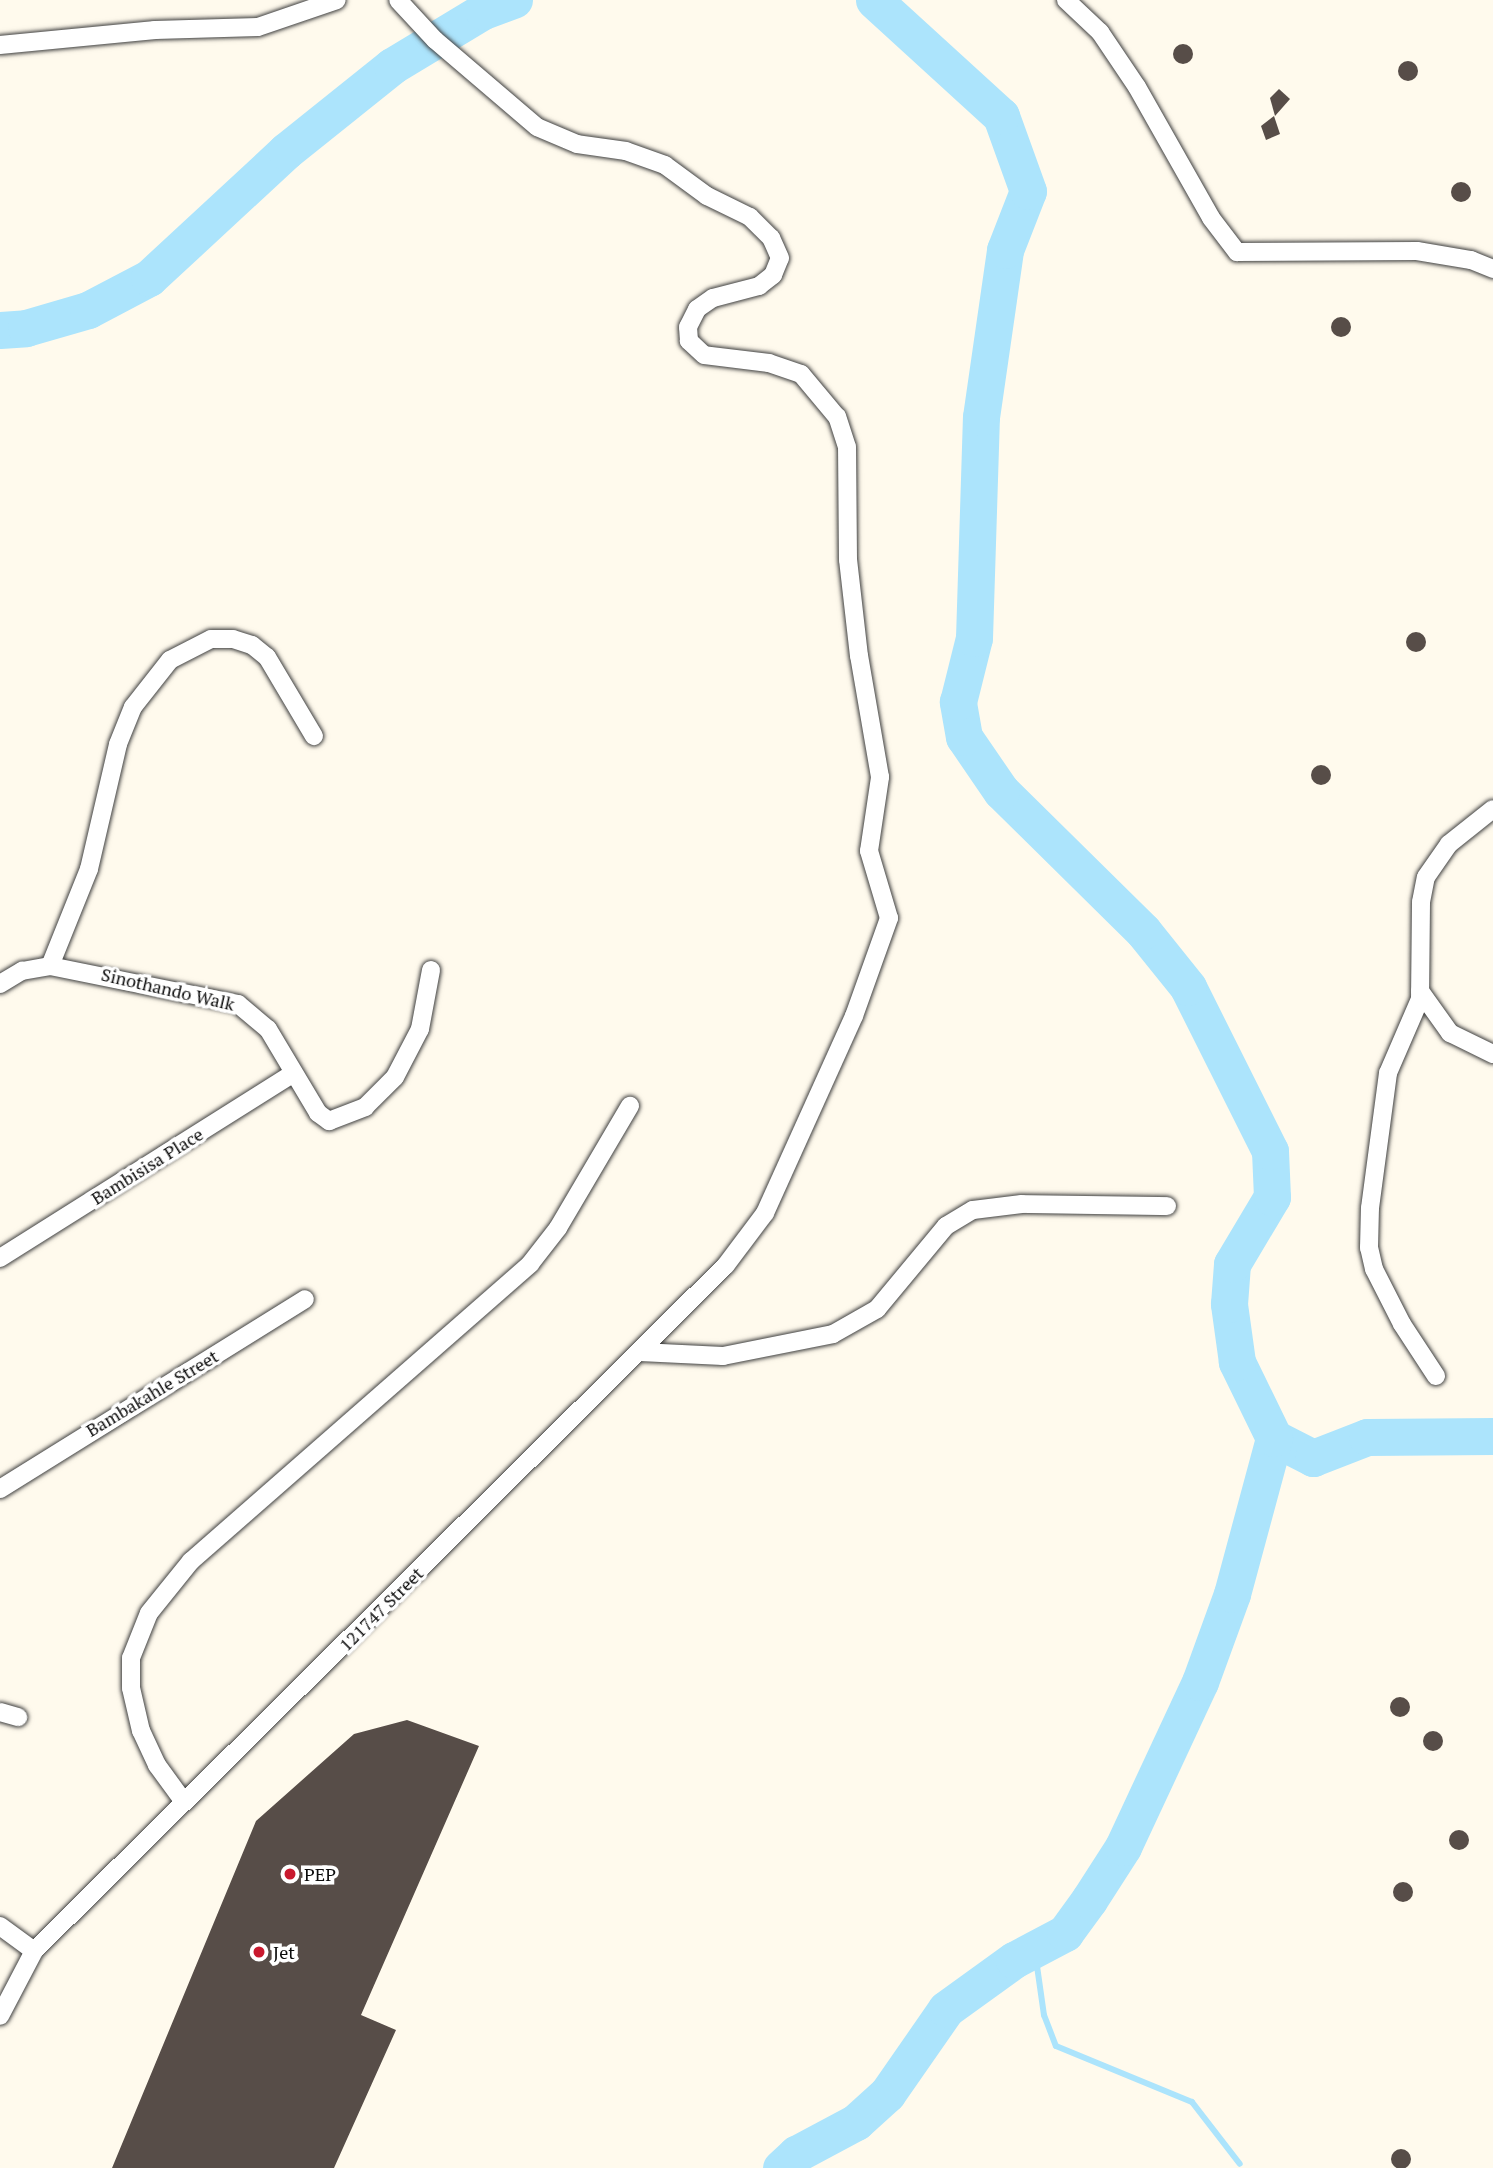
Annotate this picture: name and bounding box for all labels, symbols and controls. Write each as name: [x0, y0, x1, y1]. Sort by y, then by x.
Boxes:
street label: Sinothando Walk: [99, 963, 237, 1015]
street label: Bambisisa Place: [87, 1123, 207, 1209]
street label: Bambakahle Street: [82, 1345, 222, 1441]
street label: 121747 Street: [334, 1562, 428, 1656]
place label: PEP: [304, 1863, 336, 1885]
marker: PEP: [282, 1866, 298, 1882]
place label: Jet: [273, 1941, 295, 1963]
marker: Jet: [251, 1944, 267, 1960]

